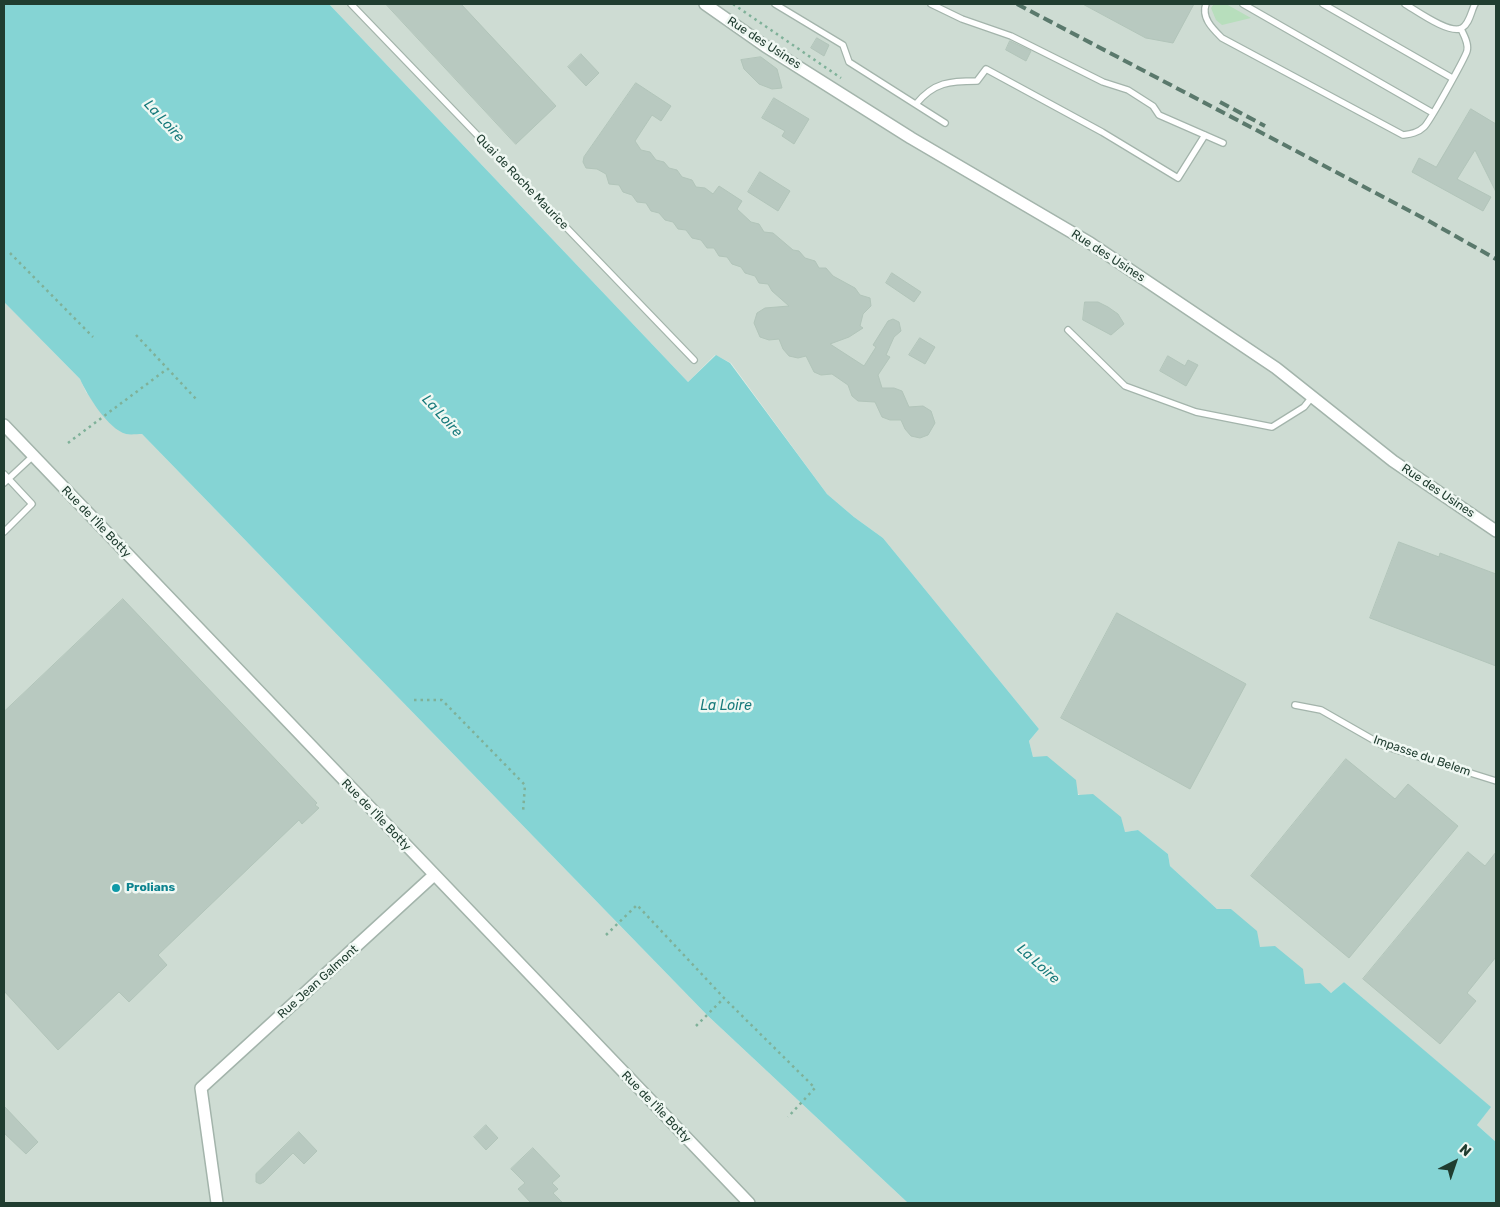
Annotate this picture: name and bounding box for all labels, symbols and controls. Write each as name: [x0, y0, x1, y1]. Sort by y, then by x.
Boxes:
street label: Rue des Usines: [724, 14, 804, 72]
water label: La Loire: [140, 96, 188, 146]
street label: Quai de Roche Maurice: [473, 131, 571, 233]
street label: Rue des Usines: [1068, 227, 1148, 285]
water label: La Loire: [418, 391, 466, 441]
street label: Rue des Usines: [1399, 461, 1477, 521]
street label: Rue de l'Île Botty: [58, 483, 134, 561]
water label: La Loire: [700, 698, 752, 714]
street label: Impasse du Belem: [1371, 733, 1473, 779]
street label: Rue de l'Île Botty: [338, 776, 414, 854]
place label: Prolians: [126, 881, 175, 895]
marker: Prolians: [110, 882, 122, 894]
water label: La Loire: [1013, 941, 1063, 987]
street label: Rue Jean Galmont: [275, 942, 361, 1022]
street label: Rue de l'Île Botty: [618, 1068, 694, 1146]
north arrow: [1430, 1137, 1480, 1187]
text: N: [1456, 1141, 1475, 1160]

